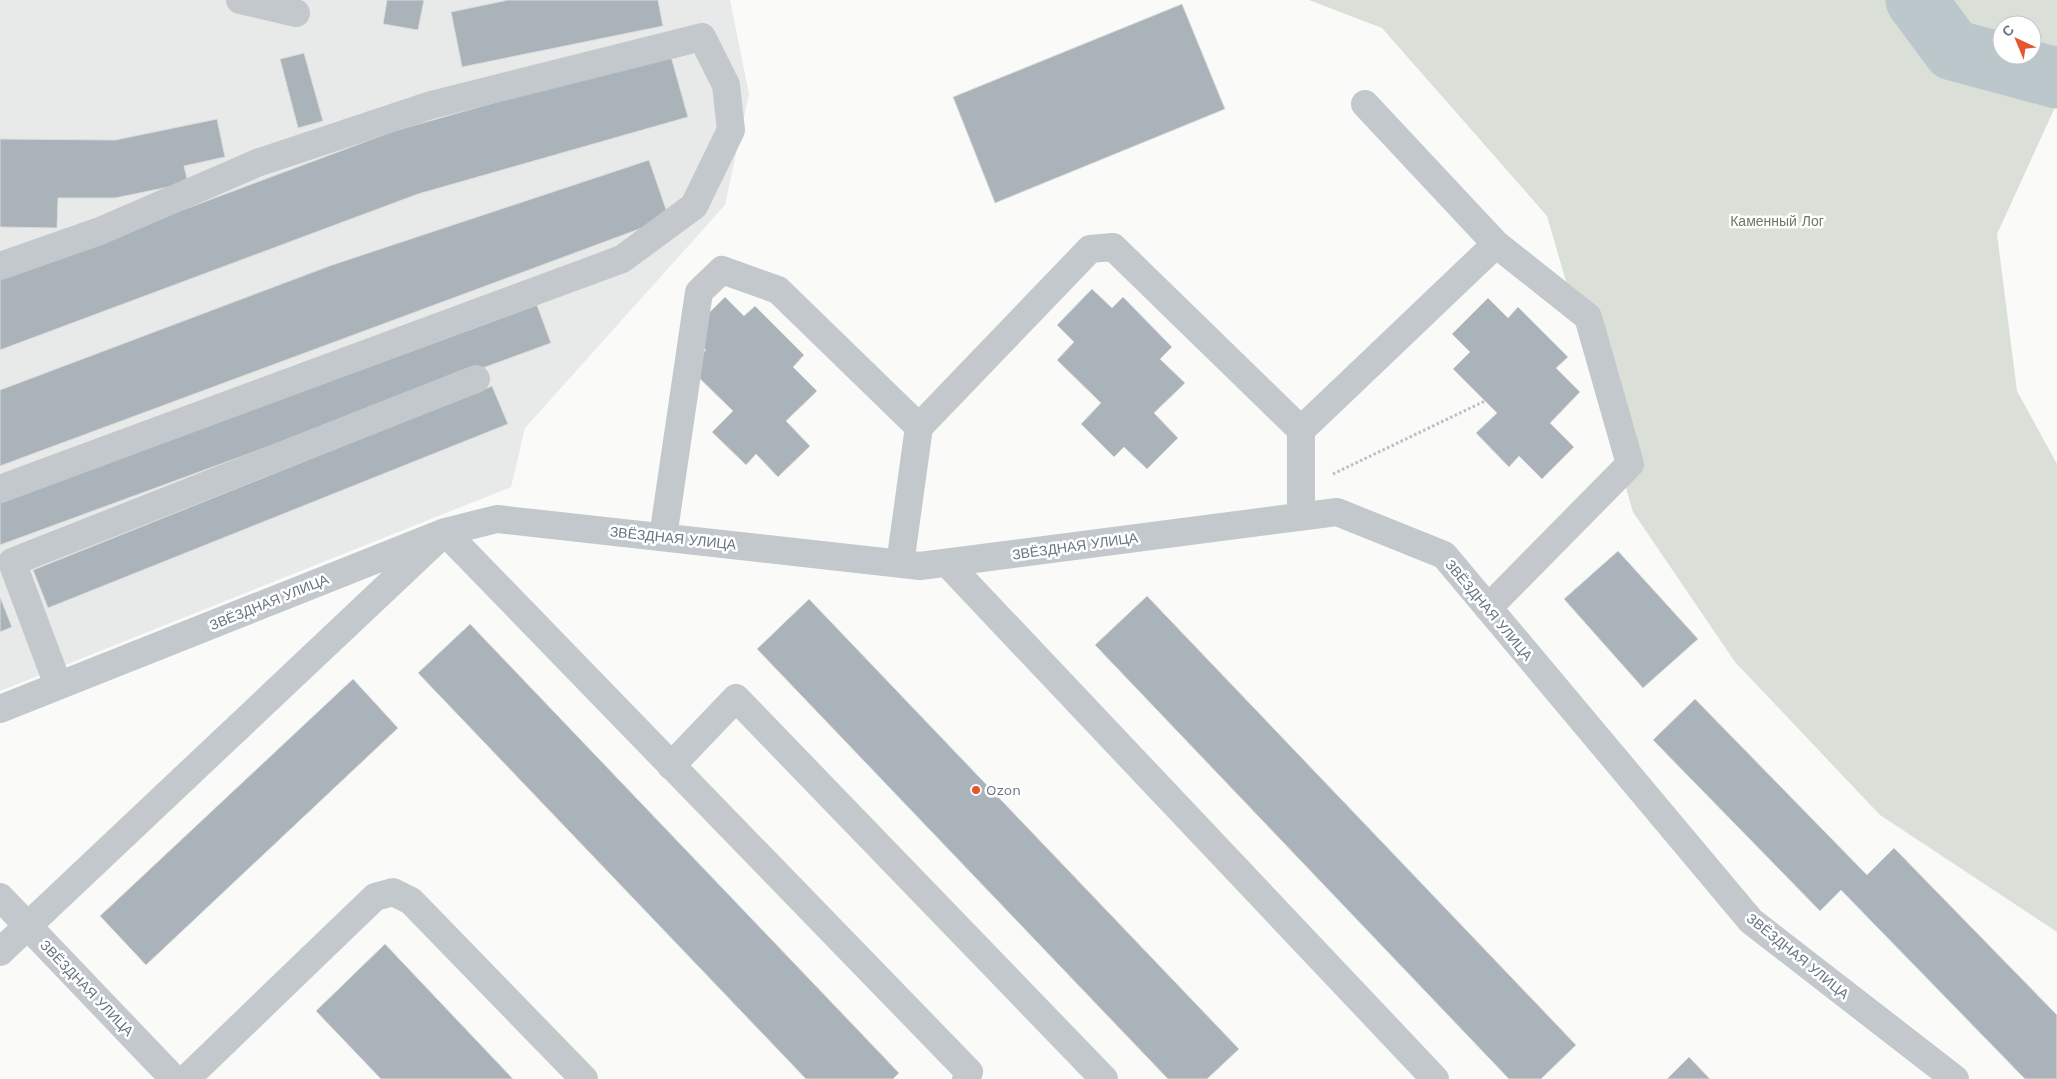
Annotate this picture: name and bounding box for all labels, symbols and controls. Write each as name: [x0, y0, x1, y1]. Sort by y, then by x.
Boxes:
north arrow: [1992, 15, 2042, 65]
text: С: [1999, 21, 2017, 40]
park label: Каменный Лог: [1730, 213, 1824, 229]
street label: ЗВЁЗДНАЯ УЛИЦА: [609, 523, 738, 553]
street label: ЗВЁЗДНАЯ УЛИЦА: [1011, 529, 1140, 563]
street label: ЗВЁЗДНАЯ УЛИЦА: [1442, 556, 1536, 664]
street label: ЗВЁЗДНАЯ УЛИЦА: [207, 571, 331, 633]
place label: Ozon: [986, 782, 1021, 798]
marker: Ozon: [970, 784, 982, 796]
street label: ЗВЁЗДНАЯ УЛИЦА: [1744, 910, 1853, 1003]
street label: ЗВЁЗДНАЯ УЛИЦА: [37, 937, 137, 1040]

